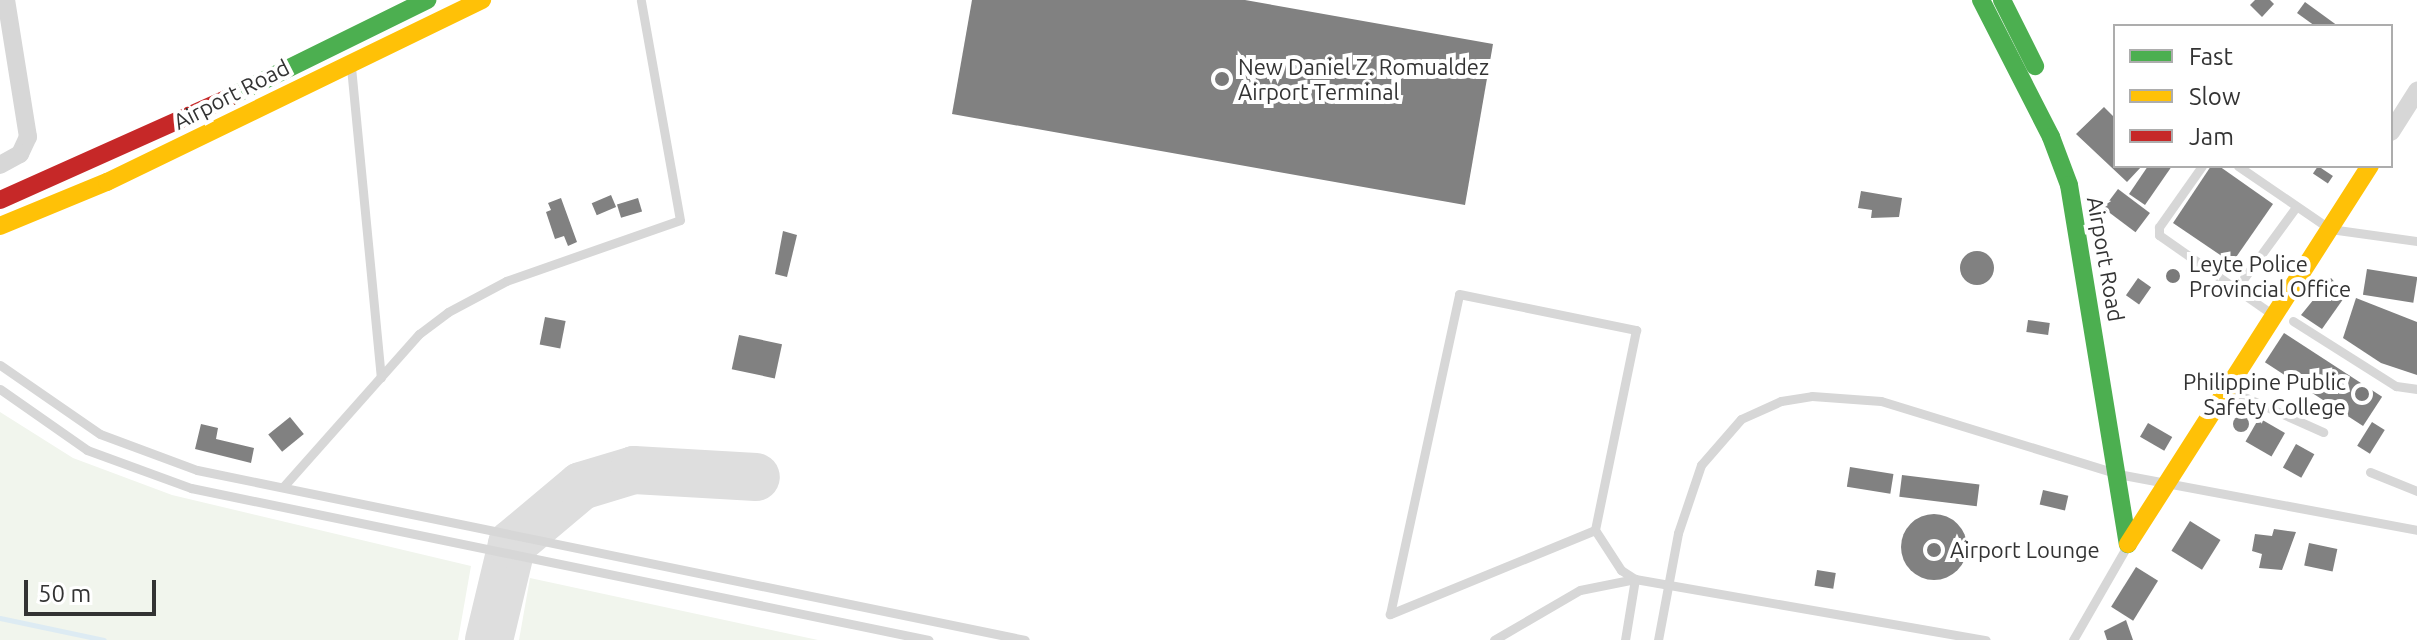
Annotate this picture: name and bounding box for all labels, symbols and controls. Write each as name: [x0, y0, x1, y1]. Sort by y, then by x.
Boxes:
legend: [2113, 24, 2393, 168]
text: Fast: [2189, 43, 2233, 70]
place label: New Daniel Z. Romualdez Airport Terminal: [1238, 53, 1489, 104]
street label: Airport Road: [169, 54, 293, 134]
marker: New Daniel Z. Romualdez Airport Terminal: [1213, 70, 1231, 88]
text: Slow: [2189, 83, 2241, 110]
text: Jam: [2189, 123, 2234, 150]
street label: Airport Road: [2082, 194, 2130, 324]
place label: Leyte Police Provincial Office: [2189, 250, 2351, 302]
marker: Leyte Police Provincial Office: [2164, 267, 2182, 285]
place label: Philippine Public Safety College: [2183, 368, 2346, 420]
marker: Philippine Public Safety College: [2353, 385, 2371, 403]
place label: Airport Lounge: [1950, 537, 2100, 563]
marker: Airport Lounge: [1925, 541, 1943, 559]
scale bar: [28, 564, 160, 614]
text: 50 m: [38, 580, 91, 607]

